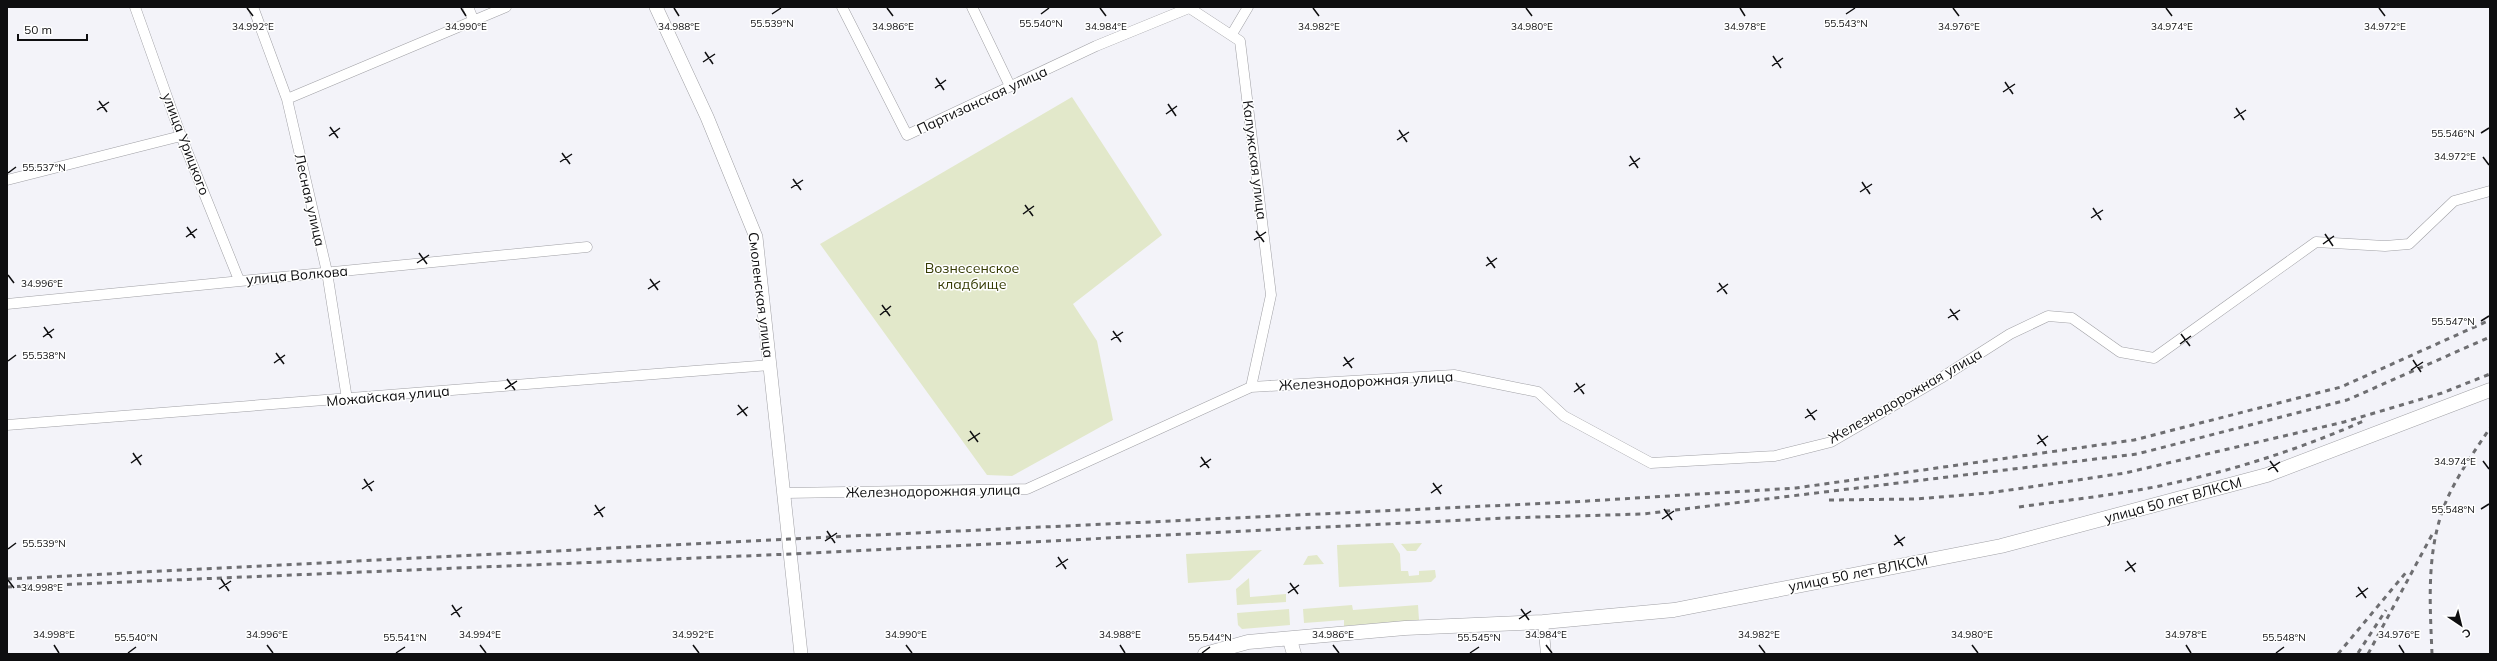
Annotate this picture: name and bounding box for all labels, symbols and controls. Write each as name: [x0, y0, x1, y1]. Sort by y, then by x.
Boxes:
scale bar: [18, 16, 87, 42]
text: 55.539°N: [750, 17, 794, 30]
text: 55.540°N: [1019, 17, 1063, 30]
text: 55.543°N: [1824, 17, 1868, 30]
text: 34.992°E: [232, 20, 274, 33]
text: 34.990°E: [445, 20, 487, 33]
text: 34.988°E: [658, 20, 700, 33]
text: 34.986°E: [872, 20, 914, 33]
text: 34.984°E: [1085, 20, 1127, 33]
text: 34.982°E: [1298, 20, 1340, 33]
text: 34.980°E: [1511, 20, 1553, 33]
text: 34.978°E: [1724, 20, 1766, 33]
text: 34.976°E: [1938, 20, 1980, 33]
text: 34.974°E: [2151, 20, 2193, 33]
text: 34.972°E: [2364, 20, 2406, 33]
text: 50 m: [24, 22, 52, 37]
street label: Партизанская улица: [914, 62, 1050, 138]
street label: улица Урицкого: [158, 90, 214, 198]
street label: Калужская улица: [1239, 99, 1271, 221]
text: 55.546°N: [2431, 127, 2475, 140]
text: 34.972°E: [2434, 150, 2476, 163]
street label: Лесная улица: [291, 152, 329, 248]
text: 55.537°N: [22, 161, 66, 174]
street label: Смоленская улица: [744, 231, 778, 359]
park label: Вознесенское кладбище: [925, 259, 1020, 293]
street label: улица Волкова: [245, 262, 349, 288]
text: 34.996°E: [21, 277, 63, 290]
text: 55.547°N: [2431, 315, 2475, 328]
street label: Железнодорожная улица: [1825, 344, 1985, 448]
text: 55.538°N: [22, 349, 66, 362]
street label: Железнодорожная улица: [1278, 367, 1454, 395]
street label: Можайская улица: [326, 382, 450, 410]
text: 34.974°E: [2434, 455, 2476, 468]
street label: улица 50 лет ВЛКСМ: [2102, 473, 2244, 527]
street label: Железнодорожная улица: [845, 480, 1021, 502]
text: 55.548°N: [2431, 503, 2475, 516]
text: 55.539°N: [22, 537, 66, 550]
street label: улица 50 лет ВЛКСМ: [1787, 551, 1929, 595]
text: 34.998°E: [21, 581, 63, 594]
north arrow: [2441, 605, 2481, 645]
text: С: [2459, 625, 2474, 641]
text: 34.998°E: [33, 628, 75, 641]
text: 34.996°E: [246, 628, 288, 641]
text: 34.994°E: [459, 628, 501, 641]
text: 34.992°E: [672, 628, 714, 641]
text: 34.990°E: [885, 628, 927, 641]
text: 34.988°E: [1099, 628, 1141, 641]
text: 34.986°E: [1312, 628, 1354, 641]
text: 34.984°E: [1525, 628, 1567, 641]
text: 34.982°E: [1738, 628, 1780, 641]
text: 34.980°E: [1951, 628, 1993, 641]
text: 34.978°E: [2165, 628, 2207, 641]
text: 34.976°E: [2378, 628, 2420, 641]
text: 55.540°N: [114, 631, 158, 644]
text: 55.541°N: [383, 631, 427, 644]
text: 55.544°N: [1188, 631, 1232, 644]
text: 55.545°N: [1457, 631, 1501, 644]
text: 55.548°N: [2262, 631, 2306, 644]

